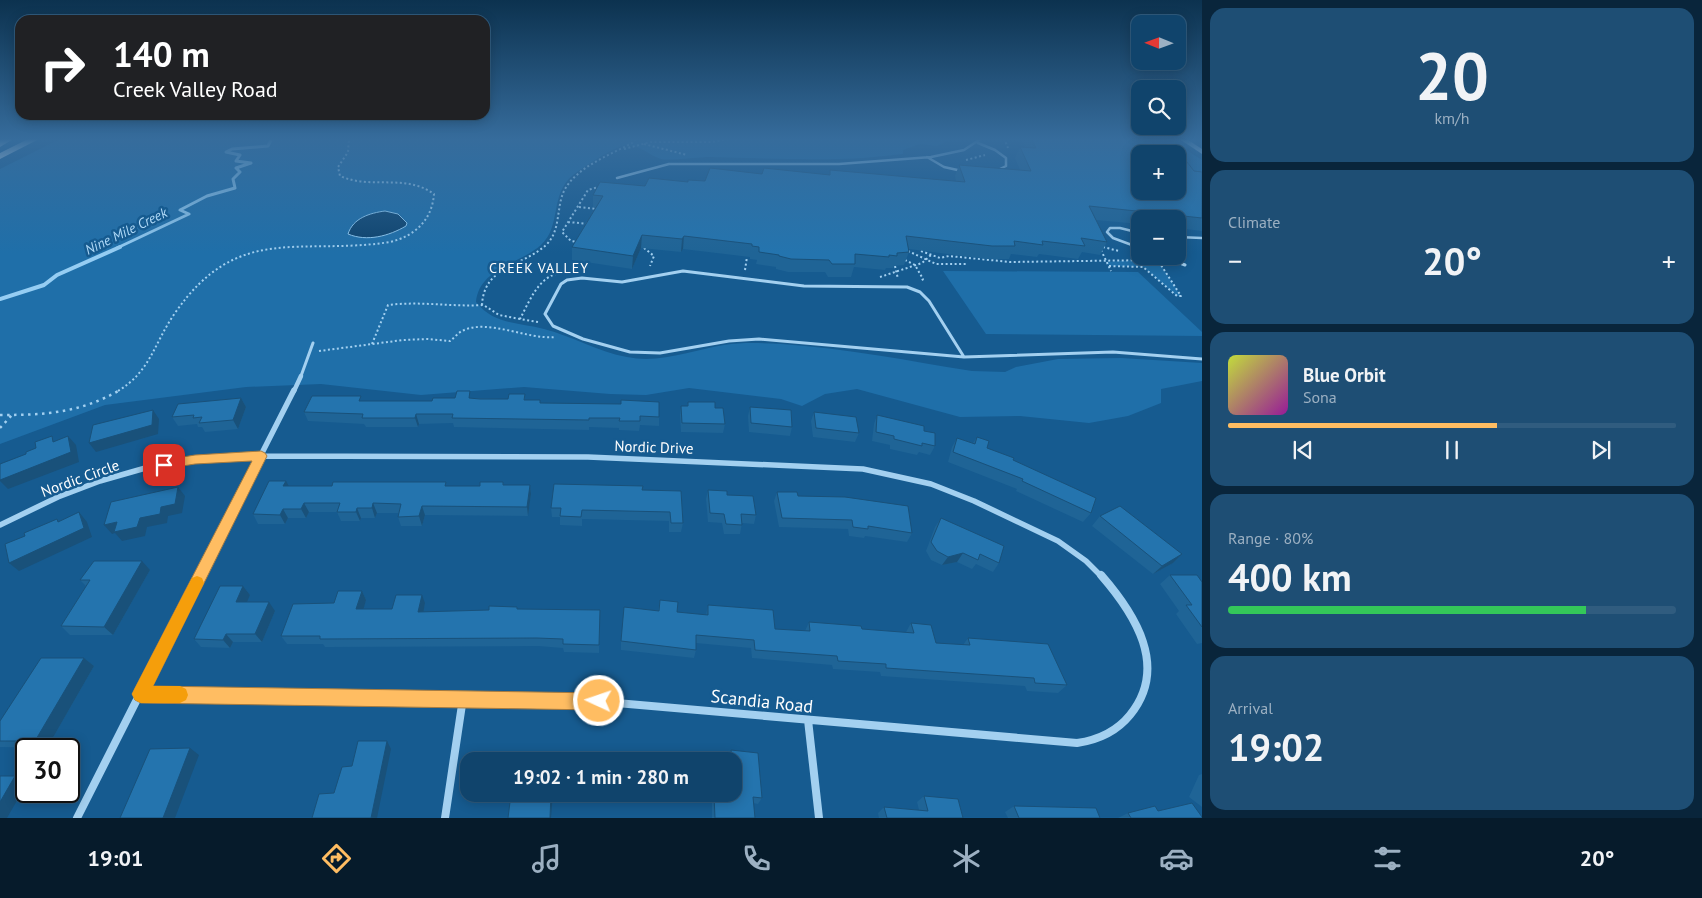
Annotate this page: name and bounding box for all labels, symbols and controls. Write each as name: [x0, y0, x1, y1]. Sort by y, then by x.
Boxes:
north arrow: [1131, 15, 1186, 70]
map controls: [1131, 15, 1186, 265]
text: 140 m: [113, 31, 210, 77]
text: 20: [1415, 33, 1489, 117]
icon: right: [30, 35, 95, 100]
text: Creek Valley Road: [113, 75, 278, 103]
button: search: [1131, 80, 1186, 135]
text: km/h: [1434, 108, 1470, 128]
button: +: [1131, 145, 1186, 200]
water label: Nine Mile Creek: [82, 203, 171, 259]
button: −: [1131, 210, 1186, 265]
text: Climate: [1228, 212, 1280, 232]
text: 20°: [1422, 236, 1482, 285]
text: −: [1228, 242, 1242, 279]
text: +: [1662, 242, 1676, 279]
district label: CREEK VALLEY: [489, 259, 589, 277]
text: Blue Orbit: [1303, 363, 1386, 387]
text: Sona: [1303, 387, 1337, 407]
street label: Nordic Drive: [614, 436, 694, 458]
icon: previous: [1289, 436, 1317, 464]
icon: pause: [1438, 436, 1466, 464]
icon: next: [1587, 436, 1615, 464]
pin: [143, 444, 185, 486]
icon: arrive: [150, 451, 178, 479]
street label: Nordic Circle: [38, 455, 122, 501]
text: Range · 80%: [1228, 528, 1313, 548]
text: 400 km: [1228, 552, 1352, 601]
position arrow: [572, 674, 624, 726]
street label: Scandia Road: [710, 684, 814, 718]
text: Arrival: [1228, 698, 1273, 718]
text: 19:02: [1228, 722, 1324, 771]
speed limit sign: 30: [15, 738, 80, 803]
text: 19:02 · 1 min · 280 m: [513, 765, 689, 789]
icon: directions: [319, 841, 354, 876]
icon: music: [529, 841, 564, 876]
icon: phone: [739, 841, 774, 876]
icon: climate: [949, 841, 984, 876]
icon: car: [1159, 841, 1194, 876]
icon: filters: [1370, 841, 1405, 876]
text: 19:01: [88, 844, 143, 872]
text: 20°: [1580, 844, 1614, 872]

